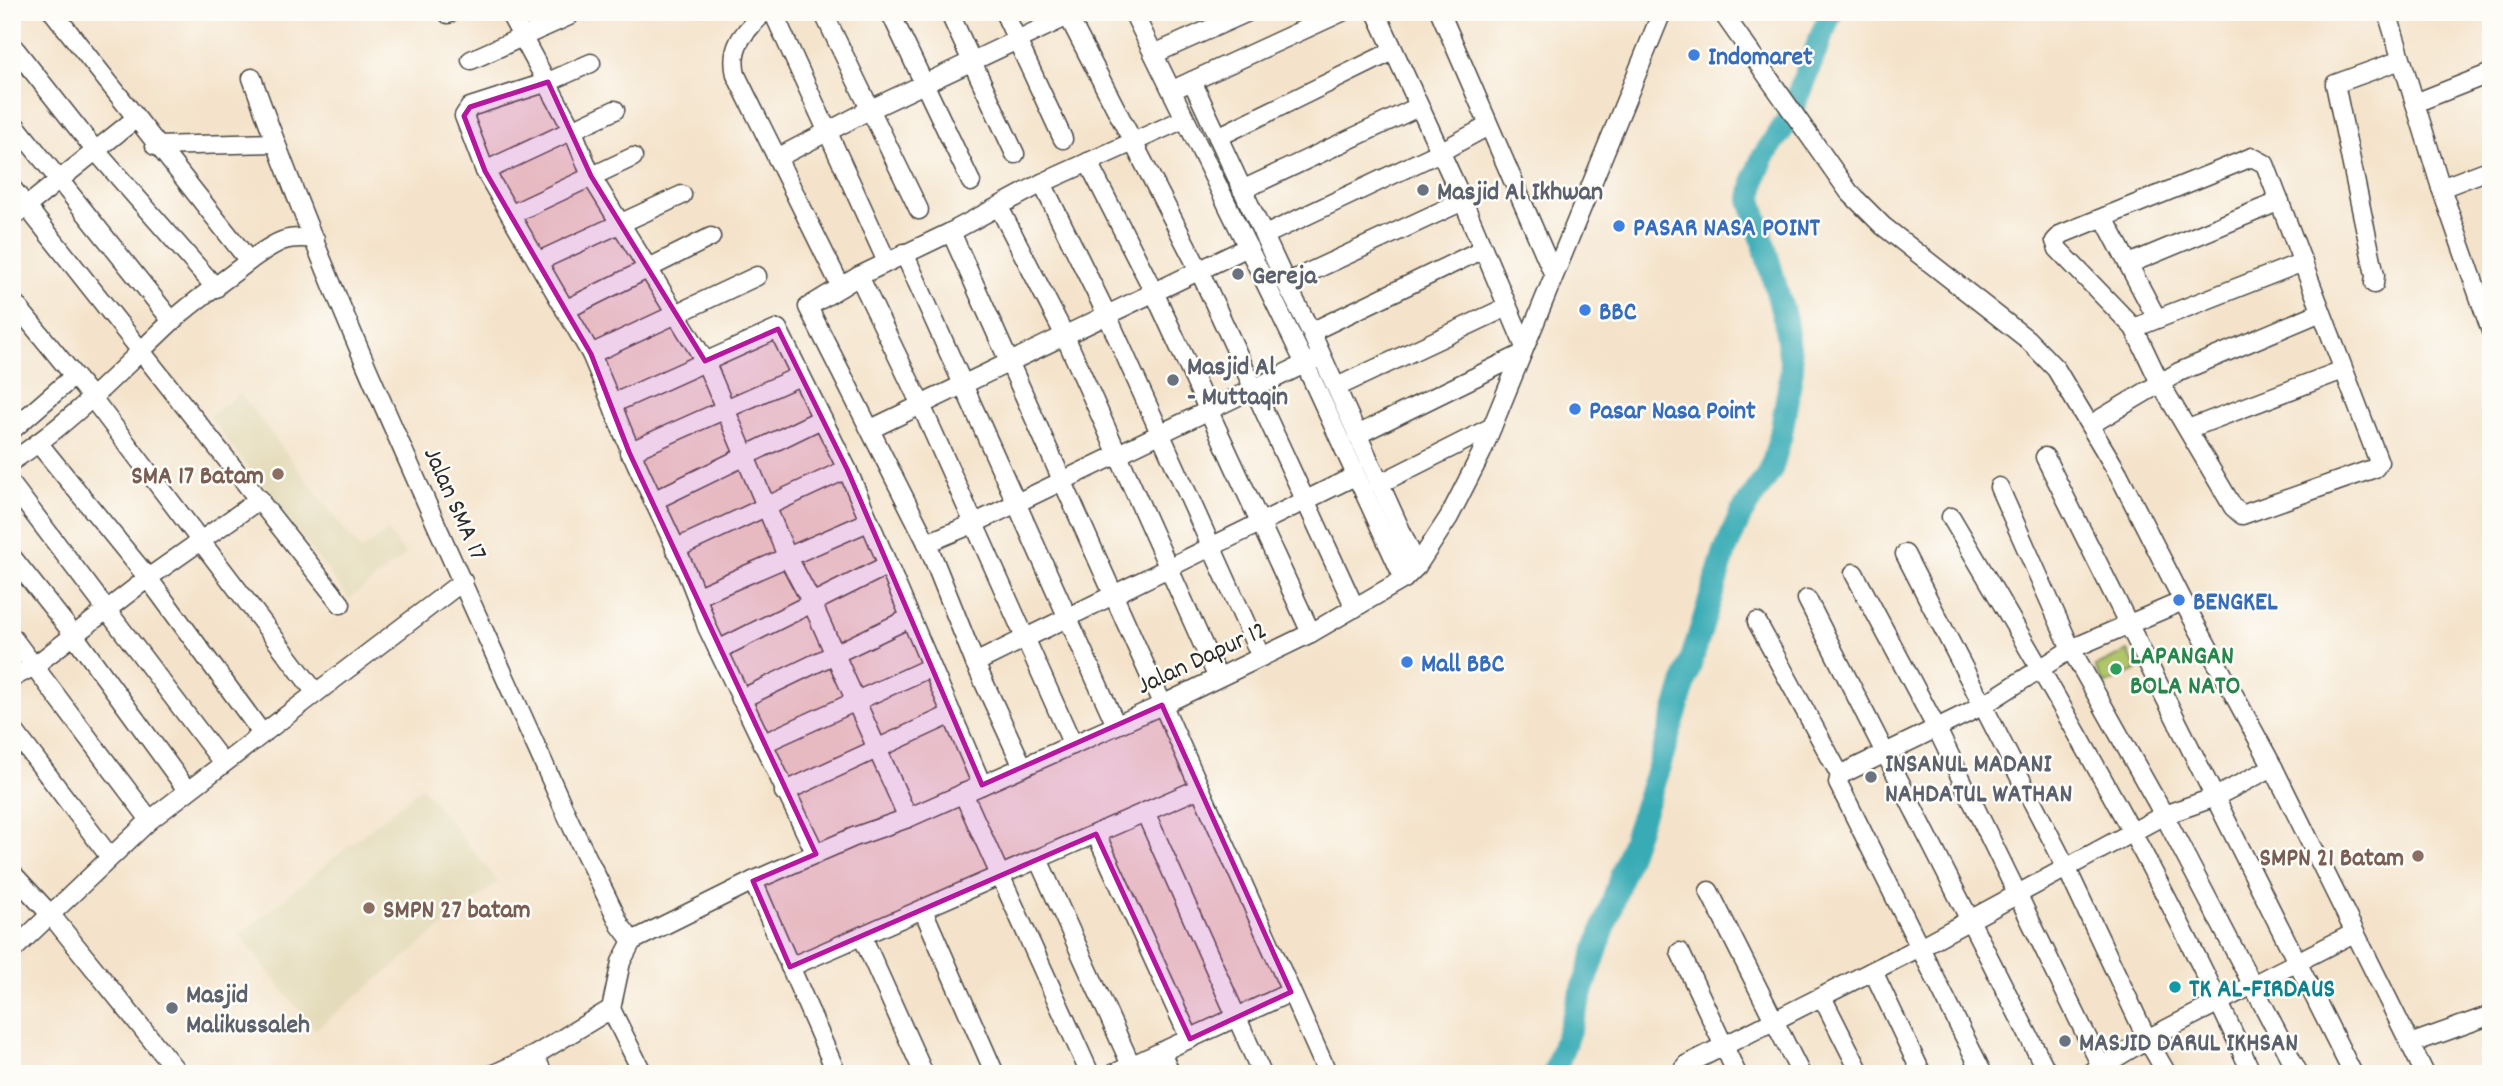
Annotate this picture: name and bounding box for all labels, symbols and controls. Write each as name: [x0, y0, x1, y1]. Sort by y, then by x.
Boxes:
place label: Indomaret: [1708, 40, 1813, 77]
marker: Indomaret: [1686, 47, 1702, 63]
place label: Masjid Al Ikhwan: [1437, 175, 1603, 212]
marker: Masjid Al Ikhwan: [1415, 182, 1431, 198]
place label: PASAR NASA POINT: [1633, 211, 1821, 248]
marker: PASAR NASA POINT: [1611, 218, 1627, 234]
place label: Gereja: [1252, 259, 1317, 296]
marker: Gereja: [1230, 266, 1246, 282]
place label: BBC: [1599, 295, 1637, 332]
marker: BBC: [1577, 302, 1593, 318]
place label: Masjid Al - Muttaqin: [1187, 350, 1288, 417]
marker: Masjid Al - Muttaqin: [1165, 372, 1181, 388]
place label: Pasar Nasa Point: [1589, 394, 1756, 431]
marker: Pasar Nasa Point: [1567, 401, 1583, 417]
street label: Jalan SMA 17: [412, 442, 495, 567]
place label: SMA 17 Batam: [131, 459, 264, 496]
marker: SMA 17 Batam: [270, 466, 286, 482]
place label: BENGKEL: [2193, 585, 2278, 622]
marker: BENGKEL: [2171, 592, 2187, 608]
street label: Jalan Dapur 12: [1131, 613, 1273, 705]
place label: LAPANGAN BOLA NATO: [2130, 639, 2240, 706]
place label: Mall BBC: [1421, 647, 1504, 684]
marker: Mall BBC: [1399, 654, 1415, 670]
marker: LAPANGAN BOLA NATO: [2108, 661, 2124, 677]
place label: INSANUL MADANI NAHDATUL WATHAN: [1885, 747, 2072, 814]
marker: INSANUL MADANI NAHDATUL WATHAN: [1863, 769, 1879, 785]
place label: SMPN 21 Batam: [2260, 841, 2404, 878]
marker: SMPN 21 Batam: [2410, 848, 2426, 864]
place label: SMPN 27 batam: [383, 893, 531, 930]
marker: SMPN 27 batam: [361, 900, 377, 916]
place label: TK AL-FIRDAUS: [2189, 972, 2335, 1009]
place label: Masjid Malikussaleh: [186, 978, 310, 1045]
marker: TK AL-FIRDAUS: [2167, 979, 2183, 995]
marker: Masjid Malikussaleh: [164, 1000, 180, 1016]
place label: MASJID DARUL IKHSAN: [2079, 1026, 2298, 1063]
marker: MASJID DARUL IKHSAN: [2057, 1033, 2073, 1049]

